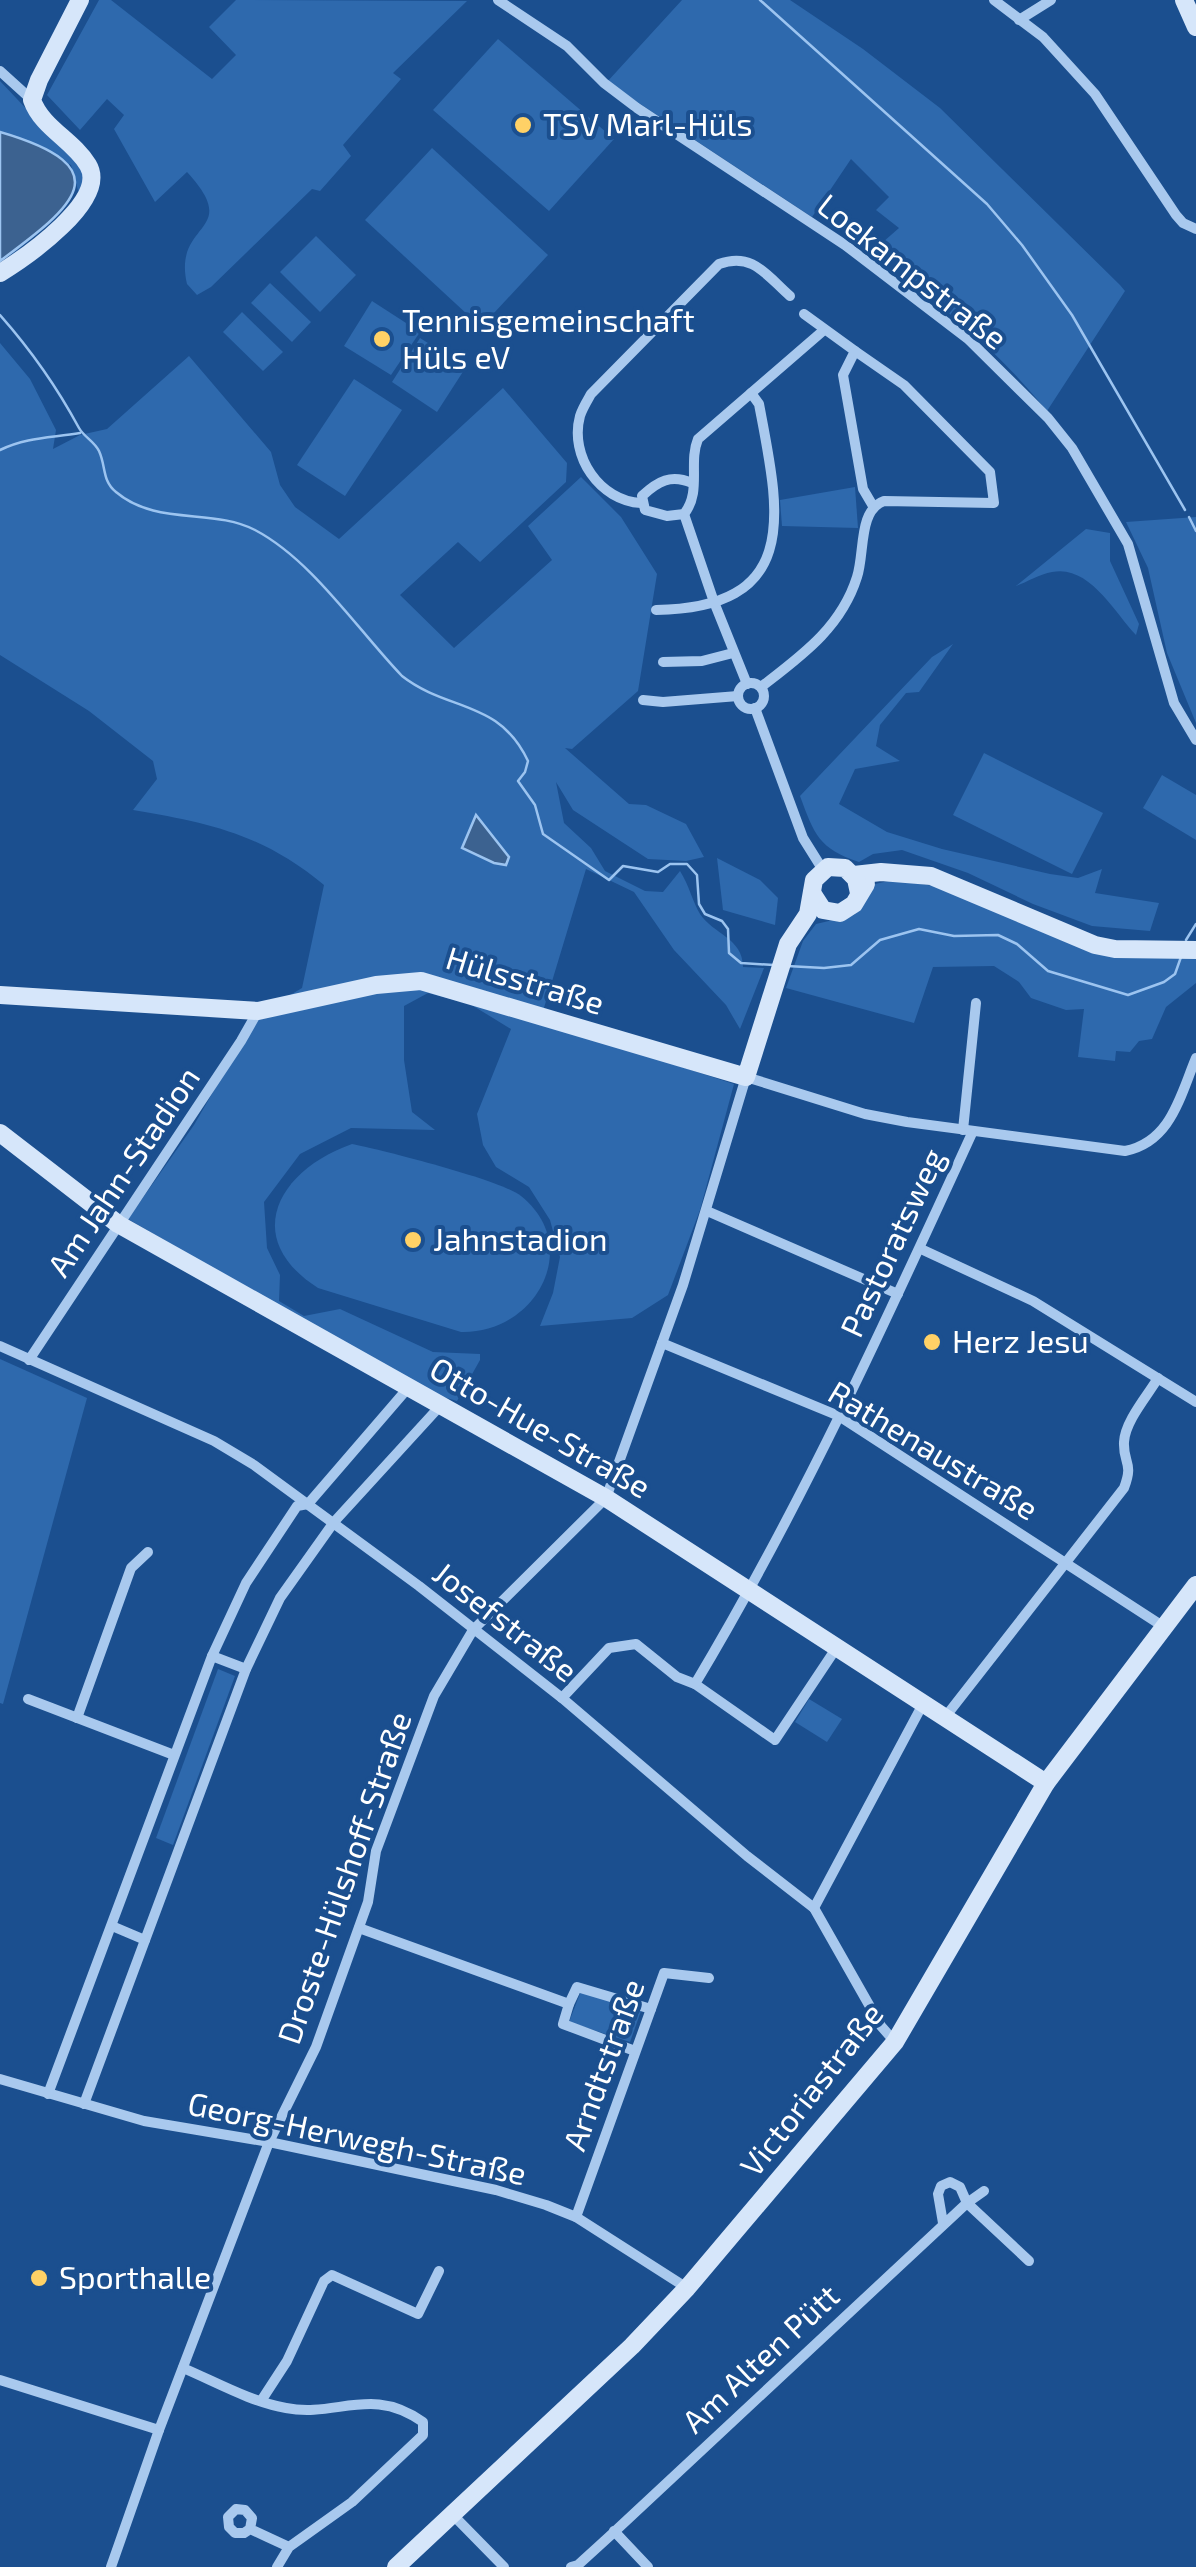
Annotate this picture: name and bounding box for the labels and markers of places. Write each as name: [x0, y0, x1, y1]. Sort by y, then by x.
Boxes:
place label: TSV Marl-Hüls: [543, 104, 753, 142]
marker: TSV Marl-Hüls: [512, 114, 534, 136]
place label: Tennisgemeinschaft Hüls eV: [402, 300, 695, 375]
marker: Tennisgemeinschaft Hüls eV: [371, 328, 393, 350]
place label: Jahnstadion: [433, 1219, 608, 1257]
marker: Jahnstadion: [402, 1229, 424, 1251]
place label: Herz Jesu: [952, 1321, 1089, 1359]
marker: Herz Jesu: [921, 1331, 943, 1353]
place label: Sporthalle: [59, 2257, 211, 2295]
marker: Sporthalle: [28, 2267, 50, 2289]

